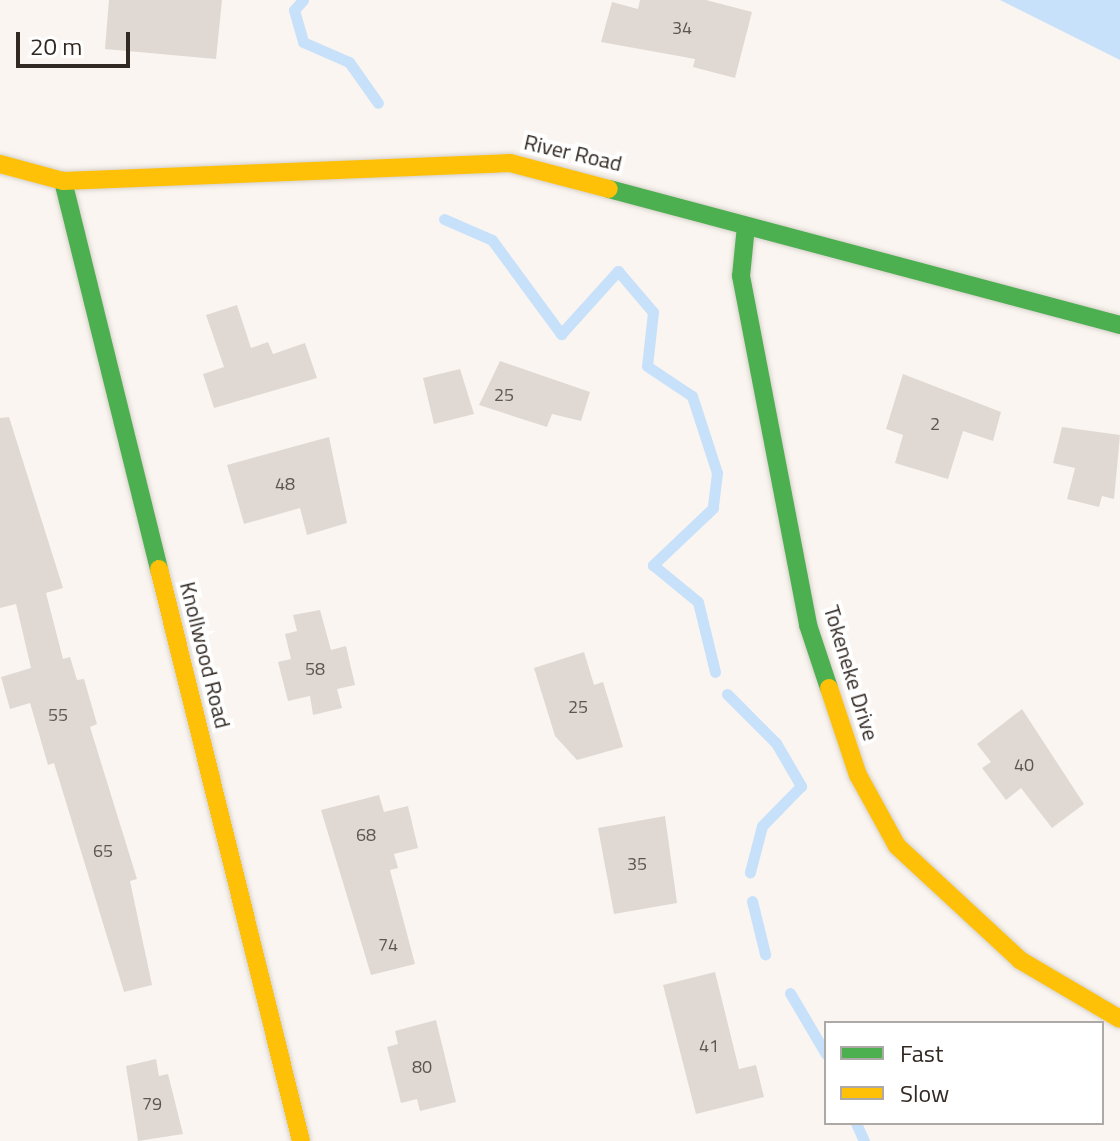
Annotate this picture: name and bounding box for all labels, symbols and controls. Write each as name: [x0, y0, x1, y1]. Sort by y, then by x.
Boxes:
scale bar: [20, 16, 134, 66]
house number: 34: [672, 17, 692, 39]
text: 20 m: [30, 28, 82, 64]
street label: River Road: [521, 129, 625, 177]
house number: 25: [494, 384, 514, 406]
house number: 2: [930, 413, 940, 435]
house number: 48: [275, 473, 295, 495]
street label: Knollwood Road: [174, 579, 236, 731]
street label: Tokeneke Drive: [818, 602, 884, 744]
house number: 58: [305, 658, 325, 680]
house number: 25: [568, 696, 588, 718]
house number: 55: [48, 704, 68, 726]
house number: 40: [1014, 754, 1034, 776]
house number: 68: [356, 824, 376, 846]
house number: 65: [93, 840, 113, 862]
house number: 35: [627, 853, 647, 875]
house number: 74: [378, 934, 398, 956]
legend: [824, 1021, 1104, 1125]
house number: 41: [699, 1035, 719, 1057]
text: Fast: [900, 1035, 943, 1071]
house number: 80: [412, 1056, 432, 1078]
text: Slow: [900, 1075, 949, 1111]
house number: 79: [142, 1093, 162, 1115]

